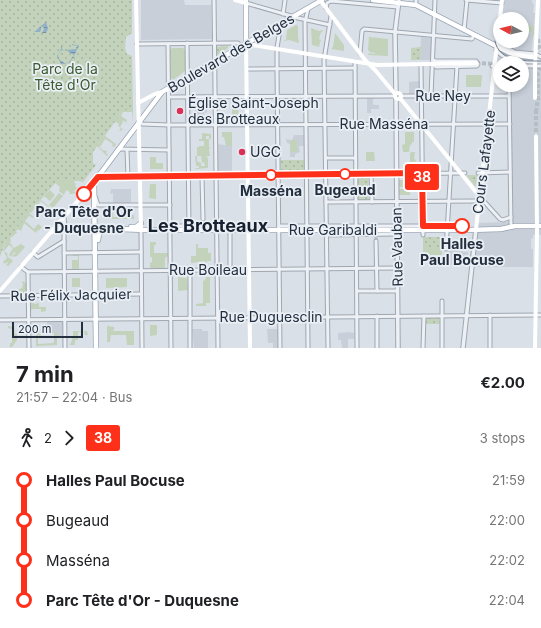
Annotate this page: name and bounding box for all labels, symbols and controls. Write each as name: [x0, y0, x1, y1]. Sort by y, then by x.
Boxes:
street label: Boulevard des Belges: [164, 9, 297, 96]
north arrow: [493, 12, 529, 48]
map controls: [493, 12, 529, 92]
button: layers: [493, 56, 529, 92]
park label: Parc de la Tête d'Or: [32, 60, 98, 93]
street label: Rue Ney: [415, 87, 471, 104]
place label: Église Saint-Joseph des Brotteaux: [188, 94, 319, 127]
marker: Église Saint-Joseph des Brotteaux: [175, 106, 185, 116]
street label: Cours Lafayette: [469, 109, 498, 215]
street label: Rue Masséna: [340, 115, 428, 132]
place label: UGC: [250, 143, 281, 160]
marker: UGC: [237, 147, 247, 157]
line badge: 38: [404, 164, 440, 190]
marker: Bugeaud: [339, 168, 351, 180]
text: 38: [413, 168, 431, 185]
marker: Masséna: [265, 169, 277, 181]
place label: Bugeaud: [315, 181, 375, 198]
place label: Masséna: [240, 182, 302, 199]
marker: Parc Tête d'Or - Duquesne: [76, 186, 92, 202]
place label: Parc Tête d'Or - Duquesne: [35, 203, 133, 236]
street label: Rue Vauban: [387, 207, 406, 287]
district label: Les Brotteaux: [148, 215, 269, 236]
marker: Halles Paul Bocuse: [454, 218, 470, 234]
street label: Rue Garibaldi: [289, 221, 377, 238]
place label: Halles Paul Bocuse: [420, 235, 504, 268]
street label: Rue Boileau: [169, 261, 247, 278]
street label: Rue Félix Jacquier: [10, 285, 132, 304]
street label: Rue Duguesclin: [219, 308, 323, 325]
scale bar: [12, 320, 83, 339]
text: 200 m: [18, 322, 51, 336]
text: 7 min: [16, 361, 74, 387]
text: €2.00: [480, 373, 525, 392]
text: 21:57 – 22:04 · Bus: [16, 389, 132, 405]
icon: walk: [16, 427, 38, 449]
icon: forward: [58, 427, 80, 449]
text: 38: [94, 429, 112, 446]
text: 2: [44, 430, 52, 446]
text: 3 stops: [480, 430, 525, 446]
text: Halles Paul Bocuse: [46, 471, 185, 490]
text: 21:59: [492, 472, 525, 488]
text: Bugeaud: [46, 511, 109, 530]
text: 22:00: [489, 512, 525, 528]
text: Masséna: [46, 551, 110, 570]
text: 22:02: [489, 552, 525, 568]
text: Parc Tête d'Or - Duquesne: [46, 591, 239, 610]
text: 22:04: [489, 592, 525, 608]

